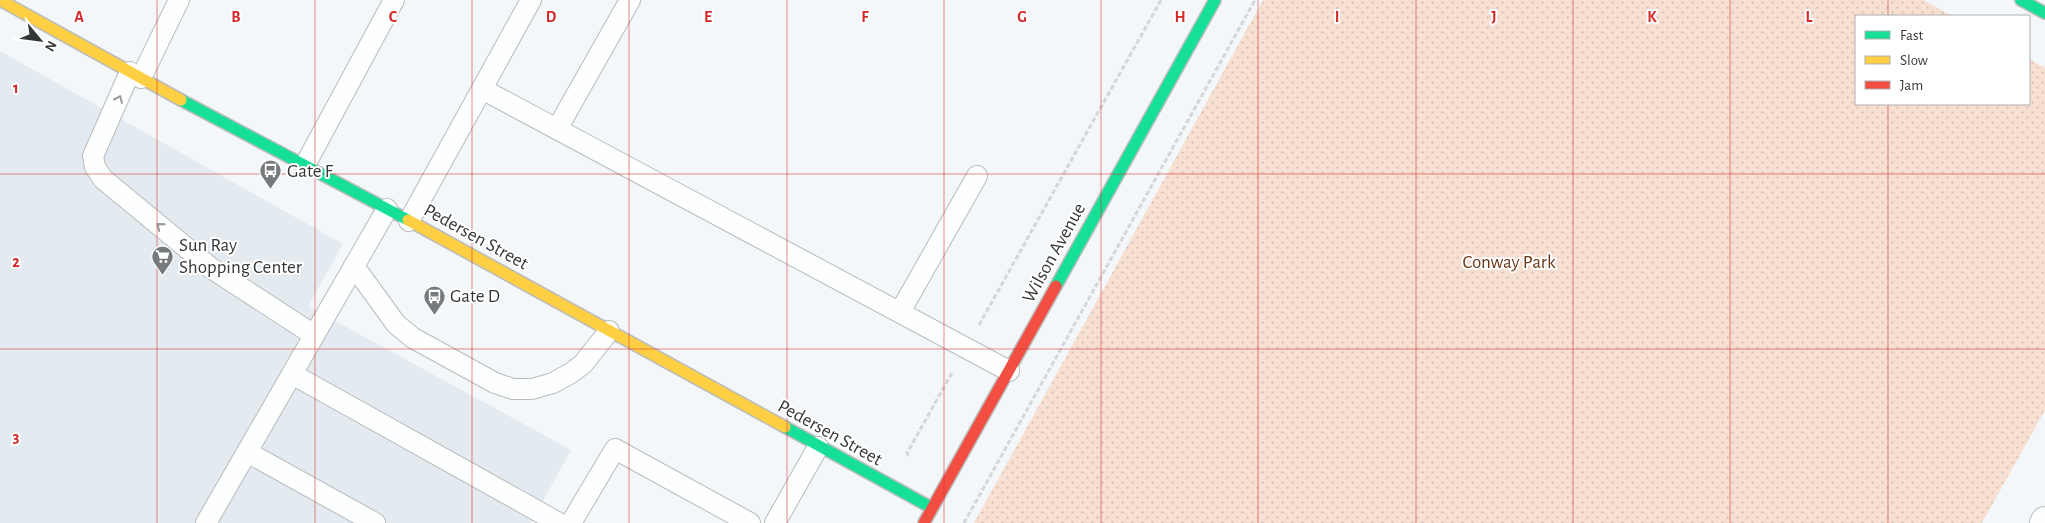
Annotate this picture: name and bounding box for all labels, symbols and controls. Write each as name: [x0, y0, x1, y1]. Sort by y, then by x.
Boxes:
text: A: [74, 9, 84, 25]
text: B: [231, 9, 241, 25]
text: C: [389, 9, 398, 25]
text: D: [546, 9, 557, 25]
text: E: [704, 9, 712, 25]
text: F: [861, 9, 869, 25]
text: G: [1017, 9, 1027, 25]
text: H: [1174, 9, 1186, 25]
text: I: [1335, 9, 1339, 25]
text: J: [1491, 9, 1497, 25]
text: K: [1647, 9, 1657, 25]
text: L: [1806, 9, 1813, 25]
north arrow: [15, 15, 65, 65]
legend: [1855, 15, 2030, 105]
text: Fast: [1900, 28, 1924, 43]
text: N: [42, 38, 59, 53]
text: Slow: [1900, 53, 1928, 68]
text: Jam: [1900, 78, 1923, 93]
text: 1: [13, 80, 19, 96]
one-way arrow: [112, 95, 123, 104]
bus stop icon: Gate F: [259, 159, 283, 190]
place label: Gate F: [287, 162, 334, 181]
street label: Wilson Avenue: [1019, 200, 1089, 306]
street label: Pedersen Street: [421, 201, 531, 273]
one-way arrow: [157, 223, 166, 232]
place label: Sun Ray Shopping Center: [179, 236, 302, 277]
supermarket icon: Sun Ray Shopping Center: [151, 244, 175, 275]
park label: Conway Park: [1462, 253, 1556, 272]
text: 2: [12, 254, 20, 270]
bus stop icon: Gate D: [422, 284, 446, 315]
place label: Gate D: [450, 287, 500, 306]
street label: Pedersen Street: [775, 397, 885, 469]
text: 3: [13, 429, 20, 445]

